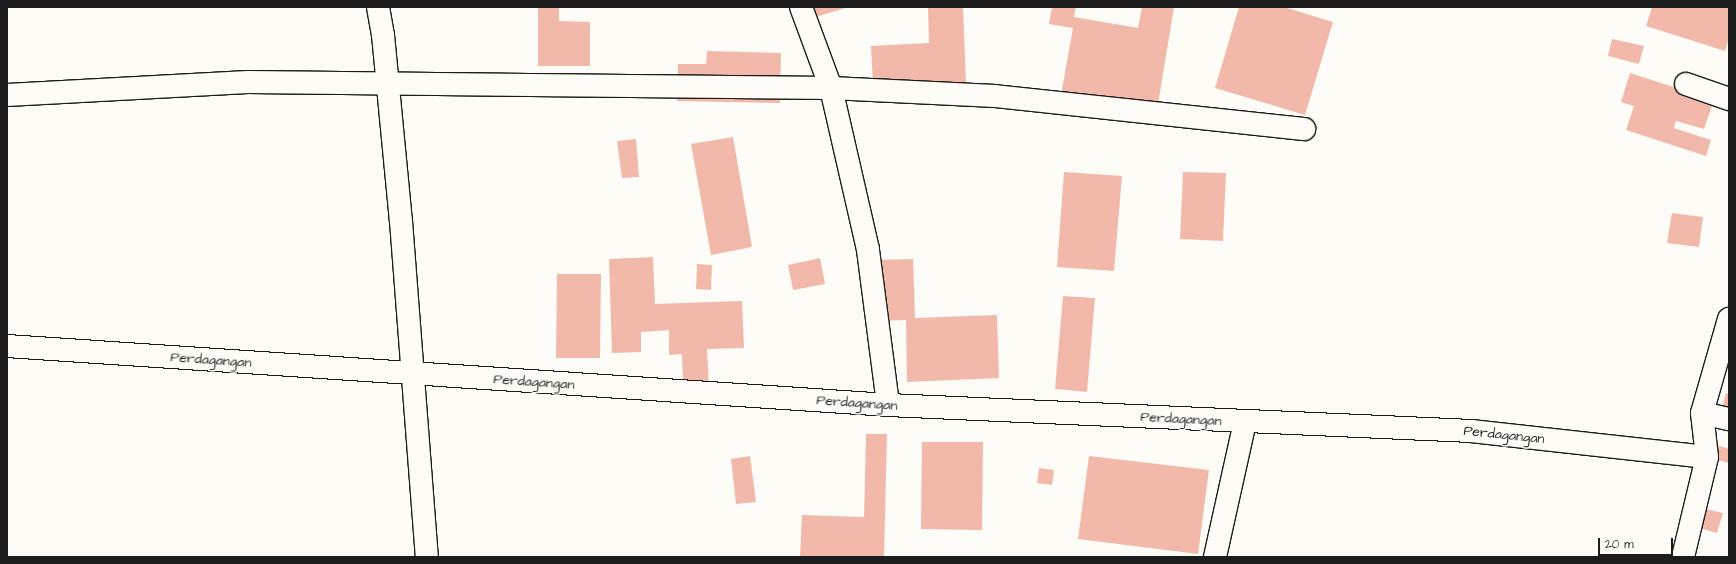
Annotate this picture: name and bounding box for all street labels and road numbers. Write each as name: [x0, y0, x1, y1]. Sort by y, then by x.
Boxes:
street label: Perdagangan: [170, 349, 252, 371]
street label: Perdagangan: [493, 371, 575, 393]
street label: Perdagangan: [816, 392, 898, 414]
street label: Perdagangan: [1140, 408, 1222, 430]
street label: Perdagangan: [1463, 422, 1545, 448]

